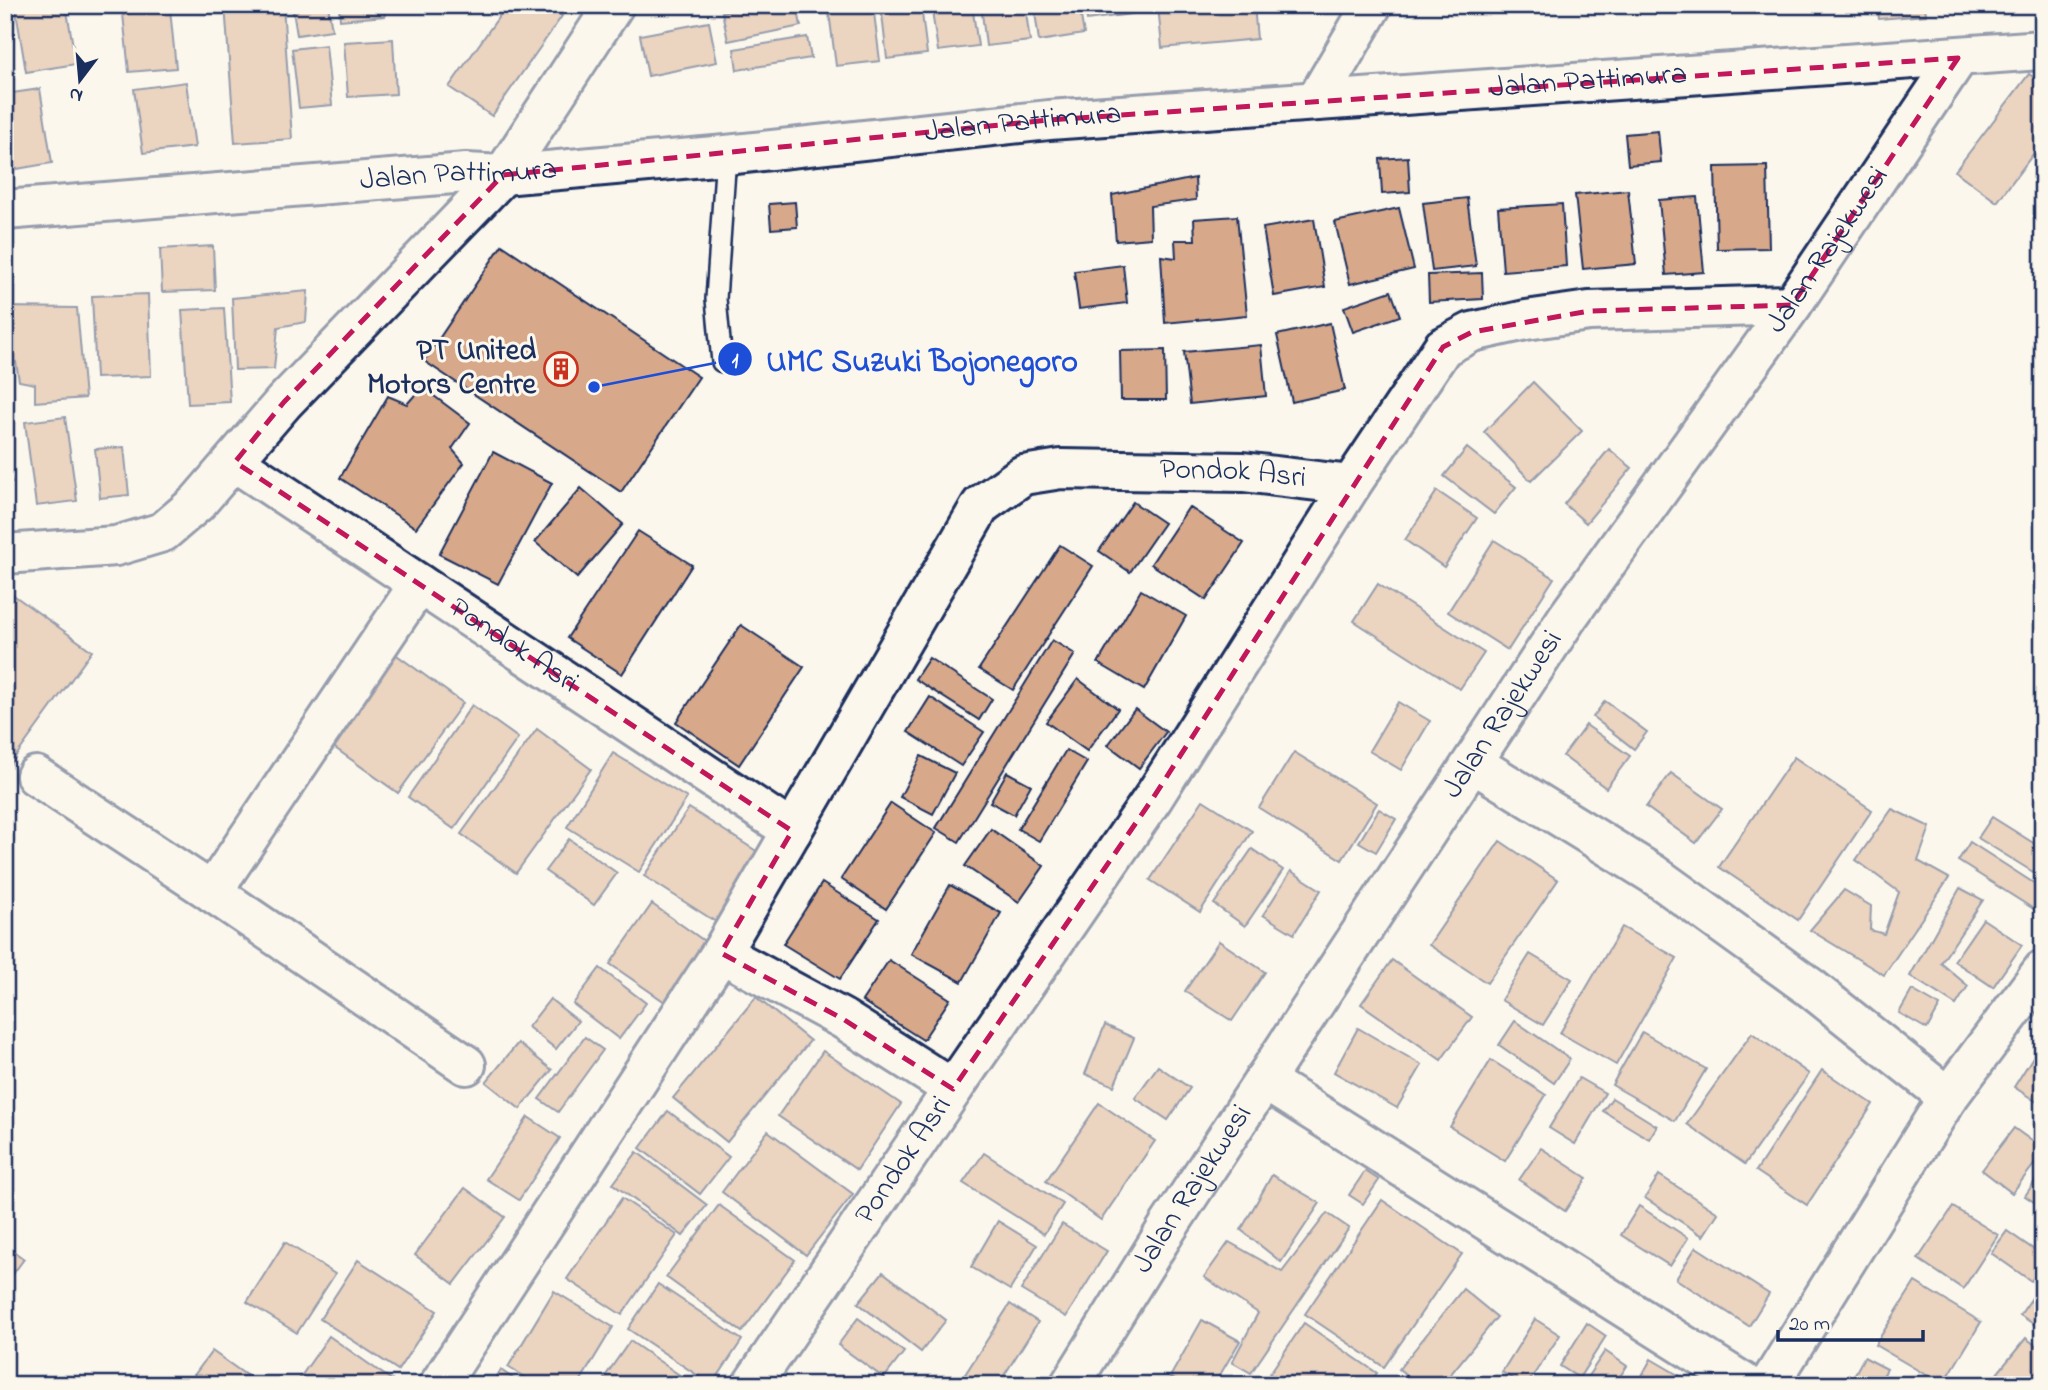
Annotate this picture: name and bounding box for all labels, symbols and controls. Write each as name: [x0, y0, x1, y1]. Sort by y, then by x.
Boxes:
north arrow: [46, 46, 116, 116]
street label: Jalan Pattimura: [1488, 53, 1688, 111]
text: N: [66, 79, 86, 109]
street label: Jalan Pattimura: [922, 93, 1123, 155]
street label: Jalan Pattimura: [358, 148, 559, 203]
street label: Jalan Rajekwesi: [1756, 158, 1901, 343]
place label: PT United Motors Centre: [367, 330, 538, 408]
callout: UMC Suzuki Bojonegoro: [717, 333, 1092, 386]
text: UMC Suzuki Bojonegoro: [766, 340, 1078, 388]
text: 1: [732, 347, 739, 377]
building icon: PT United Motors Centre: [542, 350, 580, 388]
street label: Pondok Asri: [1159, 449, 1309, 501]
street label: Pondok Asri: [440, 588, 587, 705]
street label: Jalan Rajekwesi: [1432, 622, 1575, 808]
street label: Pondok Asri: [845, 1088, 964, 1234]
street label: Jalan Rajekwesi: [1122, 1096, 1264, 1283]
scale bar: [1778, 1299, 1924, 1343]
text: 20 m: [1789, 1310, 1830, 1340]

